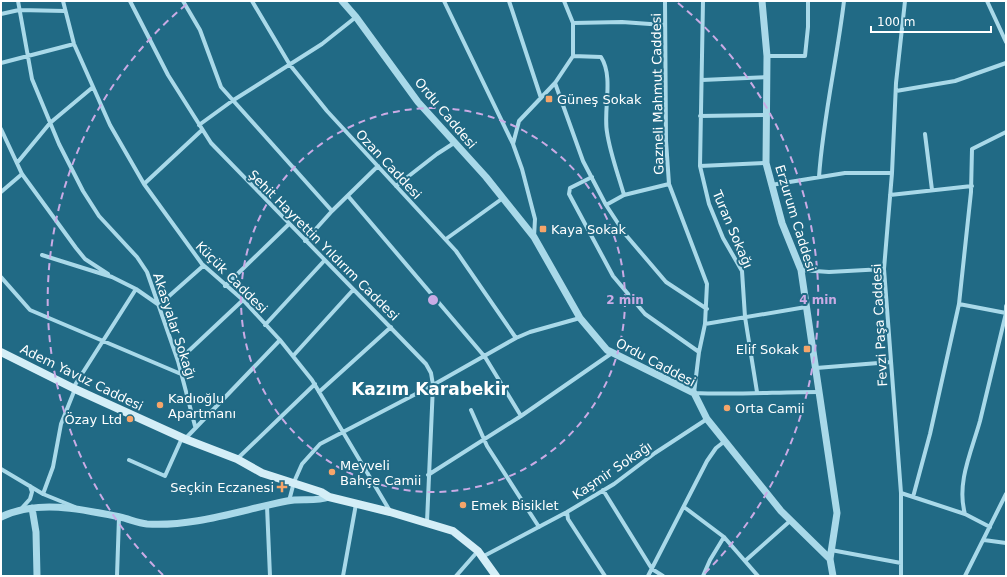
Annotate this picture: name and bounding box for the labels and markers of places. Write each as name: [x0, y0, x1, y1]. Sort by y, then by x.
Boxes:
place label: Güneş Sokak: [557, 92, 642, 107]
marker: Güneş Sokak: [544, 94, 554, 104]
place label: Kaya Sokak: [551, 222, 627, 237]
marker: Kaya Sokak: [538, 224, 548, 234]
centre of rings: [426, 293, 440, 307]
place label: Elif Sokak: [736, 342, 799, 357]
marker: Elif Sokak: [802, 344, 812, 354]
place label: Kadıoğlu Apartmanı: [168, 391, 236, 421]
marker: Kadıoğlu Apartmanı: [155, 400, 165, 410]
place label: Orta Camii: [735, 401, 805, 416]
marker: Orta Camii: [722, 403, 732, 413]
place label: Özay Ltd: [65, 411, 122, 427]
marker: Özay Ltd: [125, 414, 135, 424]
place label: Meyveli Bahçe Camii: [340, 458, 421, 488]
marker: Meyveli Bahçe Camii: [327, 467, 337, 477]
place label: Seçkin Eczanesi: [170, 480, 274, 495]
marker: Seçkin Eczanesi: [277, 482, 287, 492]
place label: Emek Bisiklet: [471, 498, 559, 513]
marker: Emek Bisiklet: [458, 500, 468, 510]

